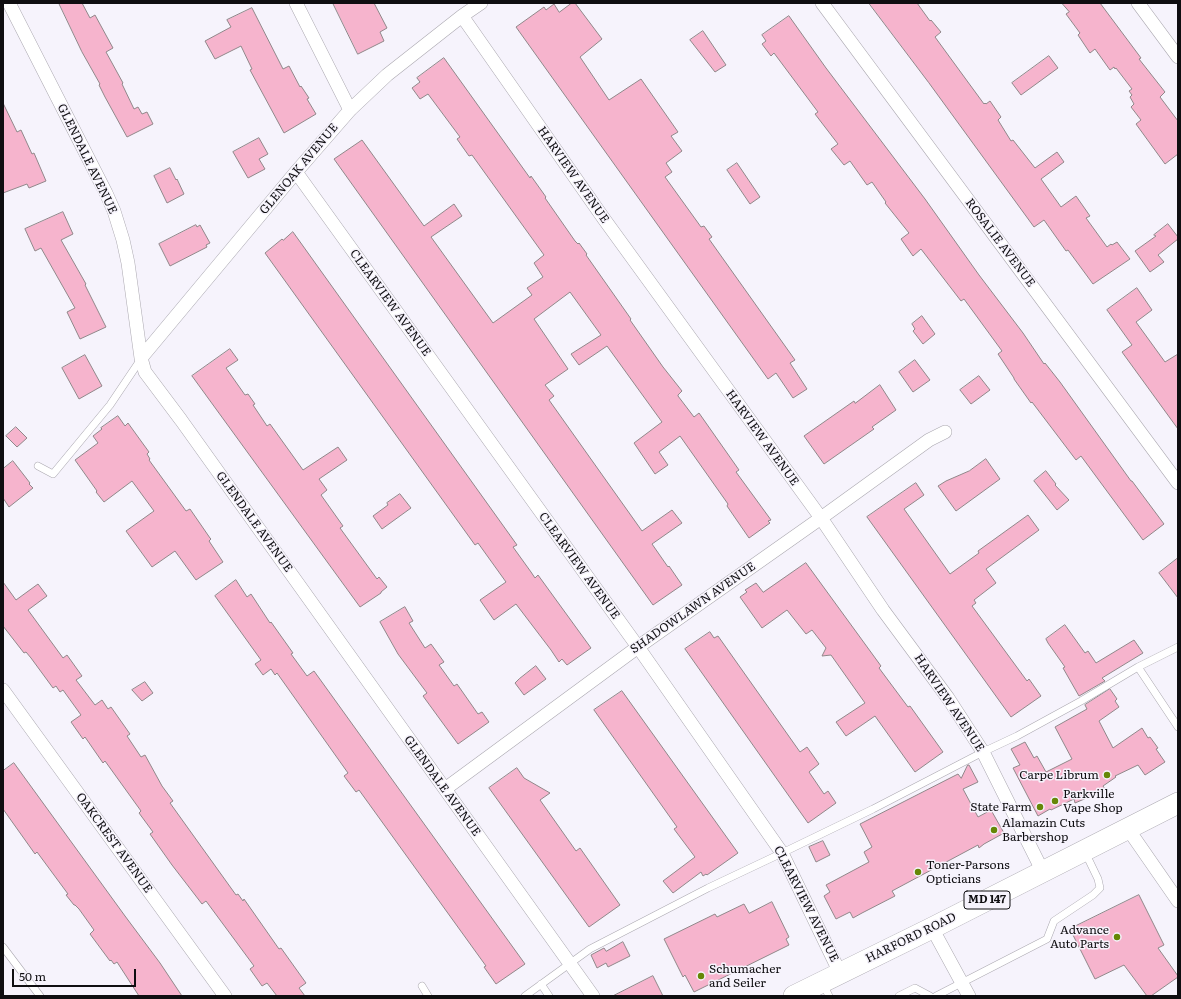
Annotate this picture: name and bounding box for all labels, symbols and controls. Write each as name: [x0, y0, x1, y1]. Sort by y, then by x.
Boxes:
street label: GLENDALE AVENUE: [54, 102, 120, 216]
street label: GLENOAK AVENUE: [257, 121, 341, 217]
street label: HARVIEW AVENUE: [534, 124, 612, 226]
street label: ROSALIE AVENUE: [962, 196, 1038, 290]
street label: CLEARVIEW AVENUE: [346, 247, 434, 359]
street label: HARVIEW AVENUE: [722, 387, 802, 489]
street label: GLENDALE AVENUE: [213, 469, 295, 575]
street label: CLEARVIEW AVENUE: [535, 510, 623, 622]
street label: SHADOWLAWN AVENUE: [628, 559, 758, 657]
street label: HARVIEW AVENUE: [911, 651, 987, 755]
street label: GLENDALE AVENUE: [401, 733, 483, 839]
place label: Carpe Librum: [1019, 768, 1099, 782]
marker: Carpe Librum: [1102, 770, 1112, 780]
place label: Parkville Vape Shop: [1063, 787, 1123, 815]
street label: OAKCREST AVENUE: [73, 790, 155, 896]
marker: Parkville Vape Shop: [1050, 796, 1060, 806]
place label: State Farm: [970, 800, 1032, 814]
marker: State Farm: [1035, 802, 1045, 812]
place label: Alamazin Cuts Barbershop: [1002, 816, 1085, 844]
marker: Alamazin Cuts Barbershop: [989, 825, 999, 835]
street label: CLEARVIEW AVENUE: [770, 844, 842, 964]
place label: Toner-Parsons Opticians: [926, 858, 1010, 886]
marker: Toner-Parsons Opticians: [913, 867, 923, 877]
road number: MD 147: [964, 891, 1010, 909]
street label: HARFORD ROAD: [863, 910, 959, 966]
place label: Advance Auto Parts: [1050, 923, 1109, 951]
marker: Advance Auto Parts: [1112, 932, 1122, 942]
scale bar: [14, 961, 138, 987]
place label: Schumacher and Seiler: [709, 962, 781, 990]
text: 50 m: [19, 967, 46, 985]
marker: Schumacher and Seiler: [696, 971, 706, 981]

